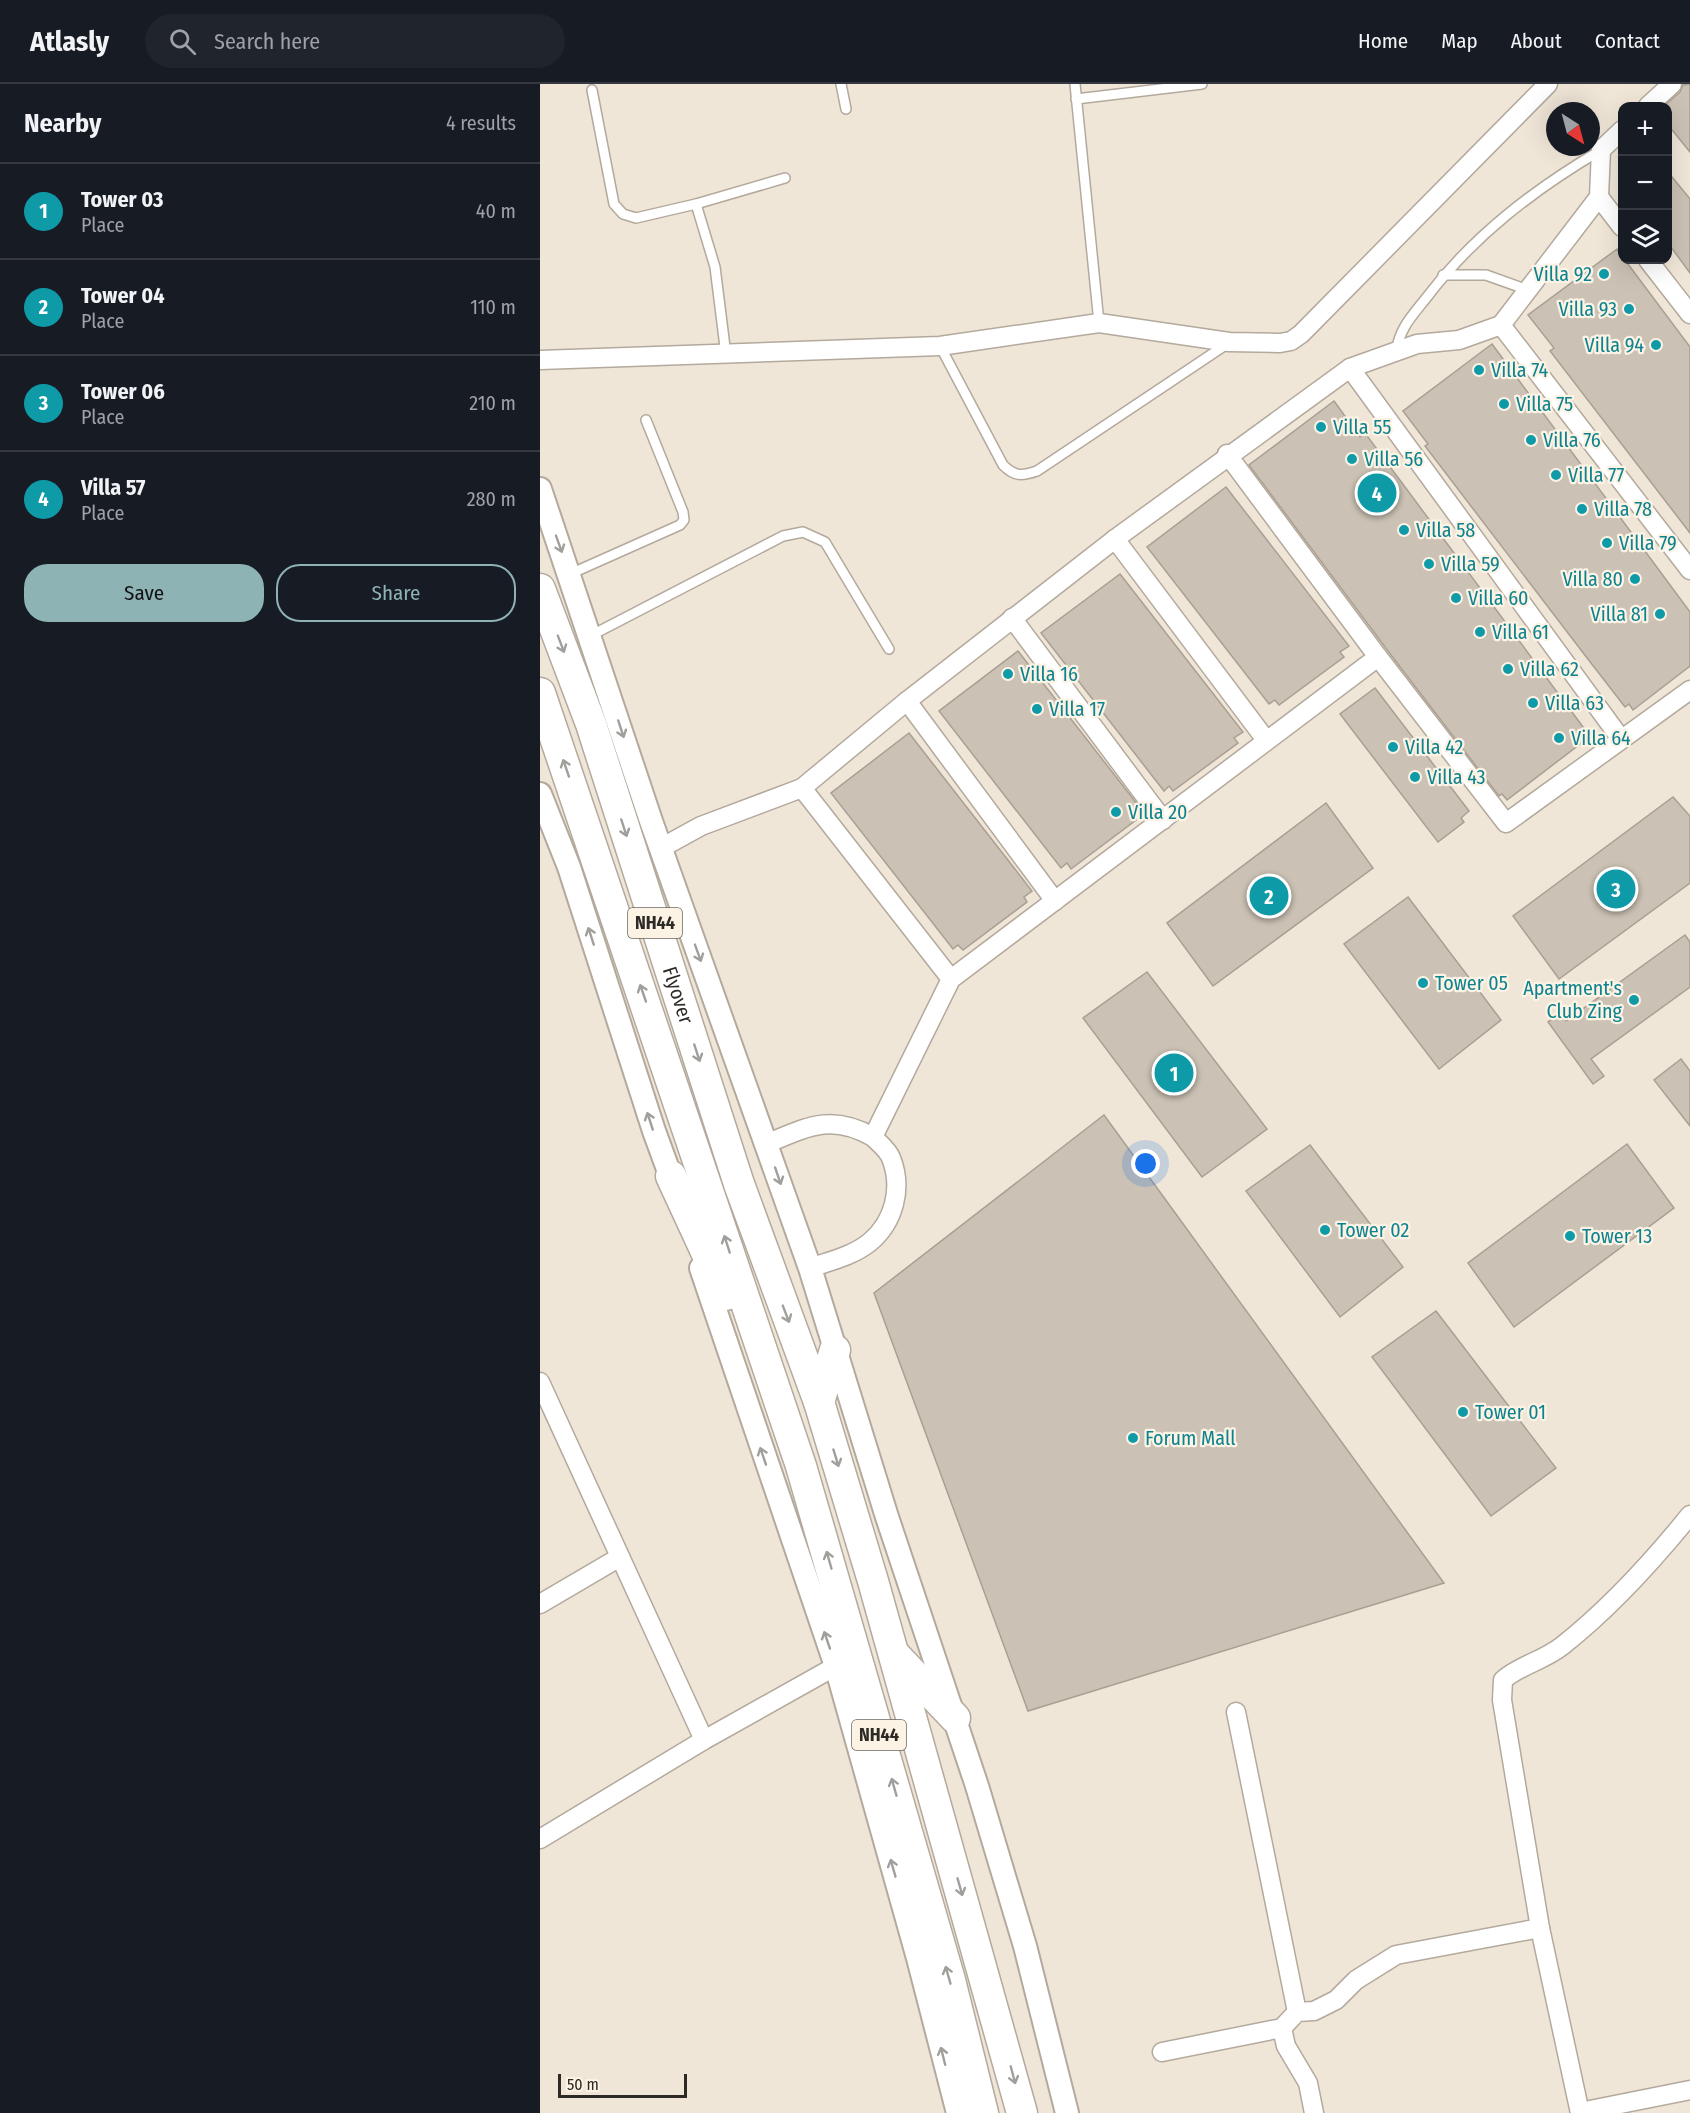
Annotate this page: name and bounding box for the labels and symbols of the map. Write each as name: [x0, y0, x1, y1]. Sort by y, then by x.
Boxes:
north arrow: [1546, 102, 1600, 156]
place label: Villa 92: [1534, 262, 1592, 286]
marker: Villa 92: [1597, 267, 1611, 281]
place label: Villa 93: [1558, 297, 1617, 321]
marker: Villa 93: [1622, 302, 1636, 316]
place label: Villa 94: [1585, 333, 1644, 357]
marker: Villa 94: [1649, 338, 1663, 352]
place label: Villa 74: [1491, 358, 1549, 382]
marker: Villa 74: [1472, 363, 1486, 377]
place label: Villa 75: [1516, 392, 1573, 416]
marker: Villa 75: [1497, 397, 1511, 411]
place label: Villa 55: [1333, 415, 1391, 439]
marker: Villa 55: [1314, 420, 1328, 434]
place label: Villa 76: [1543, 428, 1601, 452]
marker: Villa 76: [1524, 433, 1538, 447]
place label: Villa 56: [1364, 447, 1423, 471]
marker: Villa 56: [1345, 452, 1359, 466]
place label: Villa 77: [1568, 463, 1624, 487]
marker: Villa 77: [1549, 468, 1563, 482]
pin: 4: [1358, 470, 1396, 516]
place label: Villa 78: [1594, 497, 1652, 521]
marker: Villa 78: [1575, 502, 1589, 516]
place label: Villa 58: [1416, 518, 1475, 542]
marker: Villa 58: [1397, 523, 1411, 537]
place label: Villa 79: [1619, 531, 1677, 555]
one-way arrow: [554, 534, 565, 553]
marker: Villa 79: [1600, 536, 1614, 550]
place label: Villa 59: [1441, 552, 1500, 576]
marker: Villa 59: [1422, 557, 1436, 571]
place label: Villa 80: [1562, 567, 1623, 591]
marker: Villa 80: [1628, 572, 1642, 586]
place label: Villa 60: [1468, 586, 1529, 610]
marker: Villa 60: [1449, 591, 1463, 605]
place label: Villa 81: [1591, 602, 1648, 626]
marker: Villa 81: [1653, 607, 1667, 621]
place label: Villa 61: [1492, 620, 1549, 644]
marker: Villa 61: [1473, 625, 1487, 639]
one-way arrow: [556, 634, 567, 652]
place label: Villa 62: [1520, 657, 1579, 681]
place label: Villa 16: [1020, 662, 1078, 686]
marker: Villa 62: [1501, 662, 1515, 676]
marker: Villa 16: [1001, 667, 1015, 681]
place label: Villa 63: [1545, 691, 1604, 715]
marker: Villa 63: [1526, 696, 1540, 710]
place label: Villa 17: [1049, 697, 1105, 721]
marker: Villa 17: [1030, 702, 1044, 716]
one-way arrow: [616, 719, 627, 738]
place label: Villa 64: [1571, 726, 1631, 750]
marker: Villa 64: [1552, 731, 1566, 745]
place label: Villa 42: [1405, 735, 1464, 759]
marker: Villa 42: [1386, 740, 1400, 754]
one-way arrow: [559, 759, 570, 778]
place label: Villa 43: [1427, 765, 1486, 789]
marker: Villa 43: [1408, 770, 1422, 784]
place label: Villa 20: [1128, 800, 1187, 824]
marker: Villa 20: [1109, 805, 1123, 819]
one-way arrow: [619, 818, 630, 837]
pin: 3: [1596, 866, 1636, 912]
pin: 2: [1250, 874, 1288, 918]
road number: NH44: [628, 908, 682, 938]
one-way arrow: [584, 927, 595, 946]
one-way arrow: [693, 943, 704, 962]
street label: Flyover: [658, 963, 699, 1027]
place label: Tower 05: [1435, 971, 1508, 995]
marker: Tower 05: [1416, 976, 1430, 990]
place label: Apartment's Club Zing: [1523, 976, 1623, 1023]
one-way arrow: [636, 984, 647, 1003]
marker: Apartment's Club Zing: [1627, 993, 1641, 1007]
one-way arrow: [692, 1043, 703, 1062]
pin: 1: [1154, 1050, 1194, 1096]
one-way arrow: [644, 1112, 655, 1131]
your location: [1131, 1149, 1160, 1178]
one-way arrow: [773, 1166, 784, 1185]
place label: Tower 02: [1337, 1218, 1410, 1242]
marker: Tower 02: [1318, 1223, 1332, 1237]
place label: Tower 13: [1582, 1224, 1652, 1248]
marker: Tower 13: [1563, 1229, 1577, 1243]
one-way arrow: [721, 1235, 732, 1254]
one-way arrow: [782, 1304, 793, 1323]
place label: Tower 01: [1475, 1400, 1546, 1424]
marker: Tower 01: [1456, 1405, 1470, 1419]
place label: Forum Mall: [1145, 1426, 1235, 1450]
marker: Forum Mall: [1126, 1431, 1140, 1445]
one-way arrow: [757, 1447, 768, 1466]
one-way arrow: [831, 1448, 842, 1467]
one-way arrow: [822, 1551, 834, 1570]
one-way arrow: [821, 1631, 832, 1650]
road number: NH44: [852, 1720, 906, 1750]
one-way arrow: [888, 1778, 899, 1797]
one-way arrow: [887, 1859, 898, 1878]
one-way arrow: [955, 1877, 966, 1896]
one-way arrow: [942, 1966, 953, 1985]
one-way arrow: [937, 2047, 949, 2066]
one-way arrow: [1008, 2065, 1019, 2084]
scale bar: [558, 2071, 687, 2098]

